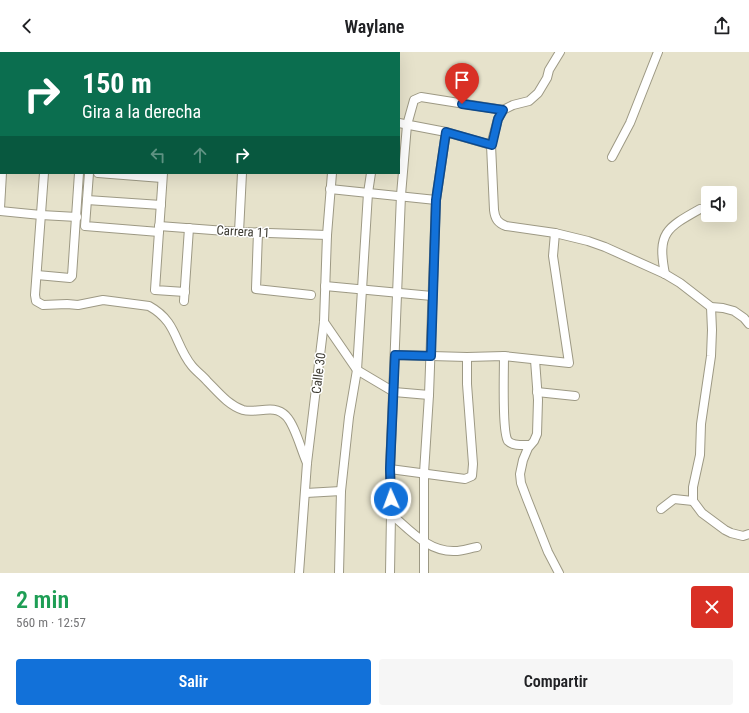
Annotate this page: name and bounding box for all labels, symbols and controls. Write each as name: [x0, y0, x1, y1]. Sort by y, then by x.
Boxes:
icon: back: [16, 15, 38, 37]
icon: share: [711, 15, 733, 37]
text: Waylane: [345, 16, 404, 37]
pin: [445, 63, 479, 104]
text: 150 m: [82, 67, 152, 100]
icon: right: [16, 68, 68, 120]
icon: arrive: [451, 69, 473, 91]
text: Gira a la derecha: [82, 101, 201, 122]
icon: left: [147, 144, 169, 166]
icon: ahead: [189, 144, 211, 166]
icon: right: [231, 144, 253, 166]
map controls: [701, 186, 737, 222]
button: sound: [701, 186, 737, 222]
street label: Carrera 11: [216, 223, 270, 240]
street label: Calle 30: [309, 352, 328, 395]
position arrow: [370, 478, 412, 520]
text: 2 min: [16, 586, 69, 614]
button: close: [691, 586, 733, 628]
text: 560 m · 12:57: [16, 615, 86, 630]
button: Salir: [16, 659, 371, 705]
button: Compartir: [379, 659, 733, 705]

